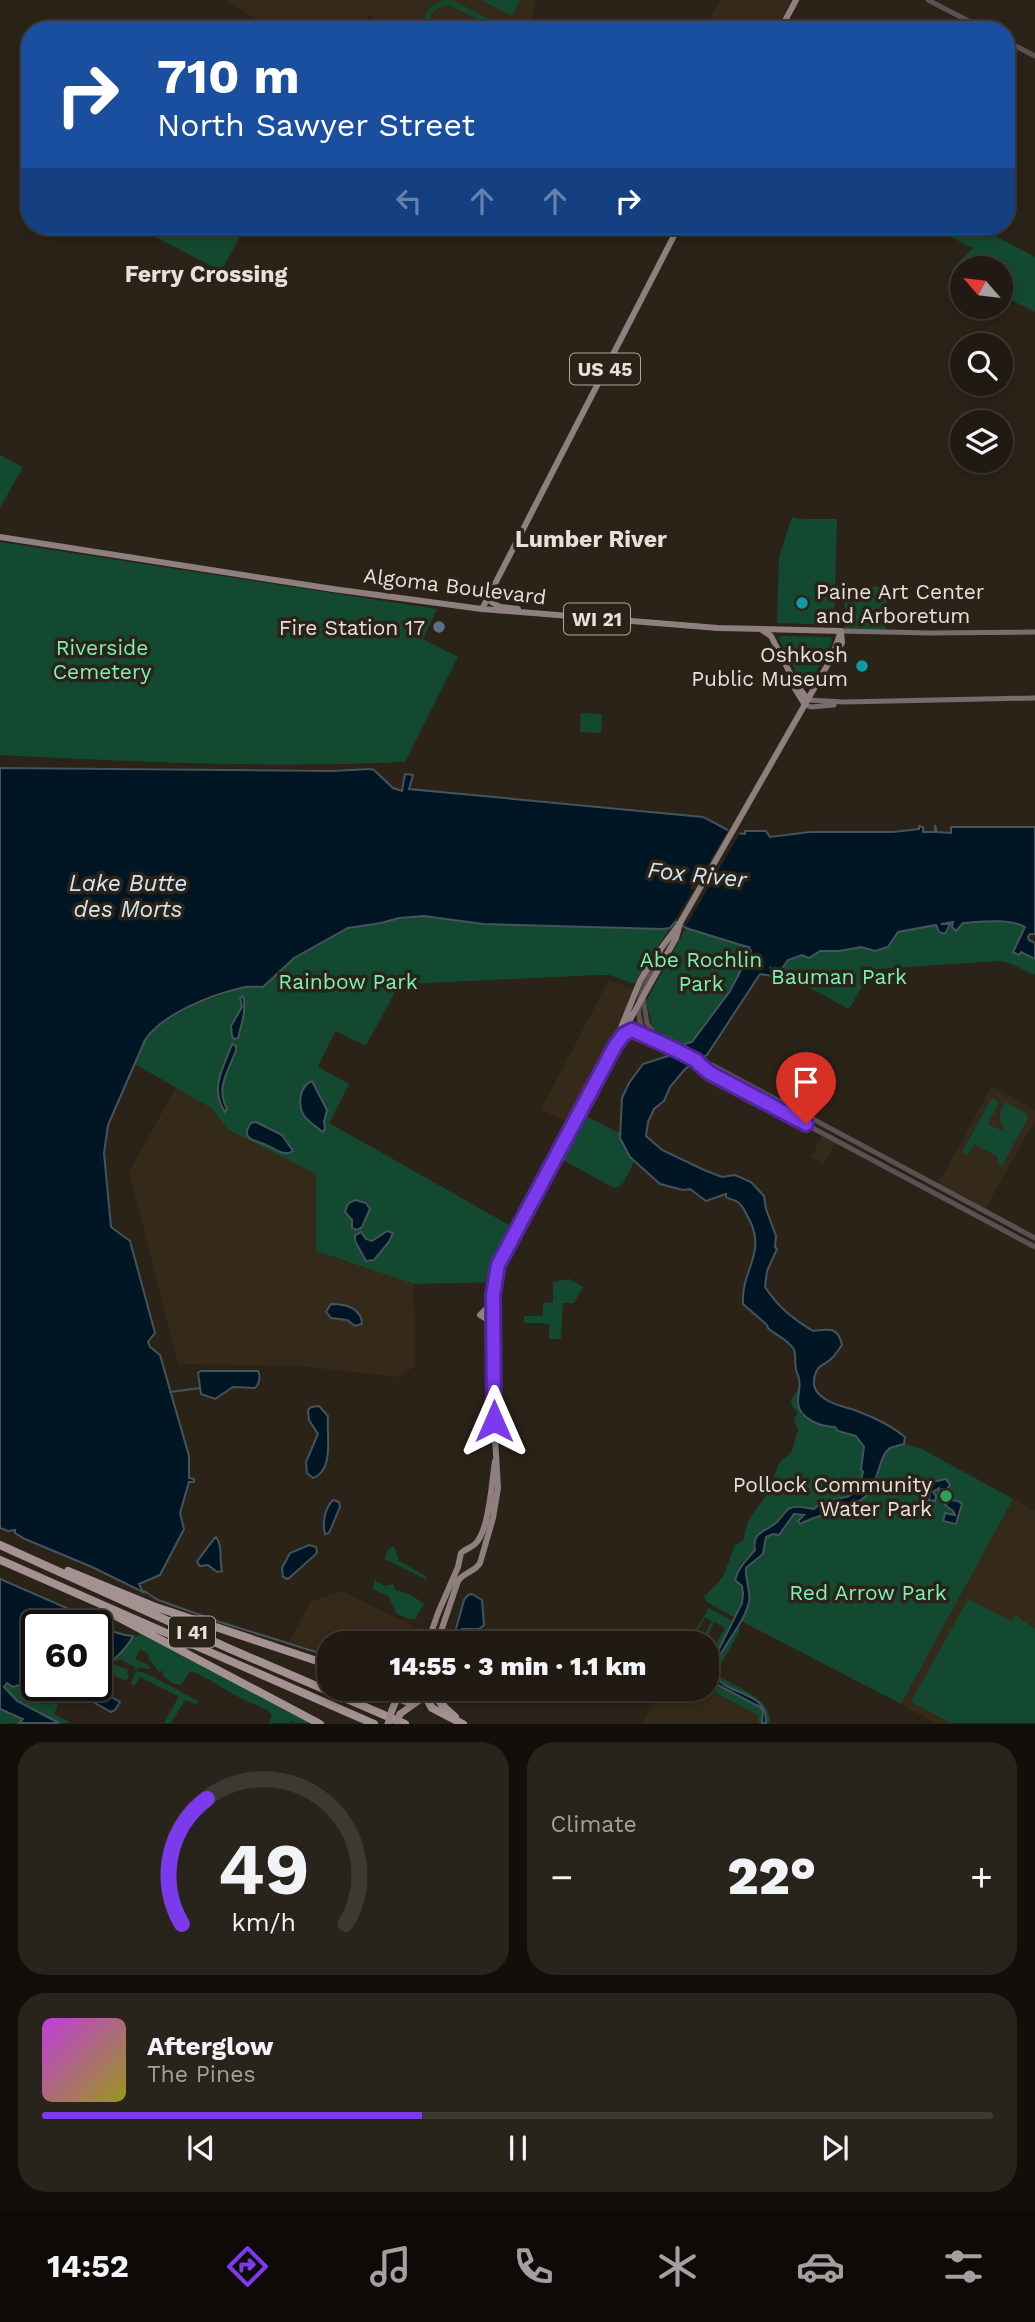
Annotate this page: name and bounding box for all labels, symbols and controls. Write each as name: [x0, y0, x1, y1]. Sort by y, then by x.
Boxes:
text: 710 m: [157, 47, 300, 105]
icon: right: [42, 49, 133, 140]
text: North Sawyer Street: [157, 106, 475, 144]
icon: left: [390, 182, 428, 220]
icon: ahead: [463, 182, 501, 220]
icon: ahead: [536, 182, 574, 220]
icon: right: [609, 182, 647, 220]
north arrow: [950, 256, 1013, 318]
map controls: [950, 256, 1013, 473]
district label: Ferry Crossing: [125, 261, 287, 288]
button: search: [950, 333, 1013, 396]
road number: US 45: [570, 354, 640, 384]
button: layers: [950, 410, 1013, 473]
district label: Lumber River: [515, 526, 667, 553]
street label: Algoma Boulevard: [362, 562, 548, 610]
place label: Paine Art Center and Arboretum: [816, 579, 985, 628]
marker: Paine Art Center and Arboretum: [794, 595, 810, 611]
road number: WI 21: [564, 604, 630, 634]
place label: Fire Station 17: [279, 615, 425, 640]
marker: Fire Station 17: [431, 619, 447, 635]
park label: Riverside Cemetery: [53, 635, 151, 684]
place label: Oshkosh Public Museum: [691, 642, 848, 691]
marker: Oshkosh Public Museum: [854, 658, 870, 674]
water label: Fox River: [646, 856, 749, 894]
water label: Lake Butte des Morts: [69, 870, 187, 923]
park label: Abe Rochlin Park: [640, 947, 762, 996]
park label: Bauman Park: [771, 964, 907, 989]
park label: Rainbow Park: [278, 969, 418, 994]
pin: [776, 1052, 836, 1124]
icon: arrive: [787, 1063, 825, 1101]
position arrow: [457, 1384, 531, 1458]
place label: Pollock Community Water Park: [733, 1472, 932, 1521]
marker: Pollock Community Water Park: [938, 1488, 954, 1504]
park label: Red Arrow Park: [789, 1580, 947, 1605]
speed limit sign: 60: [21, 1610, 112, 1701]
road number: I 41: [169, 1616, 215, 1648]
text: 14:55 · 3 min · 1.1 km: [390, 1651, 646, 1681]
text: Climate: [551, 1811, 637, 1838]
text: 49: [217, 1827, 309, 1913]
text: 22°: [727, 1846, 816, 1907]
text: −: [551, 1855, 573, 1899]
text: +: [970, 1855, 993, 1899]
text: km/h: [231, 1908, 295, 1937]
text: Afterglow: [147, 2031, 273, 2061]
text: The Pines: [147, 2061, 256, 2088]
icon: previous: [182, 2129, 220, 2167]
icon: pause: [499, 2129, 537, 2167]
icon: next: [816, 2129, 854, 2167]
icon: directions: [223, 2242, 272, 2291]
icon: music: [366, 2242, 415, 2291]
icon: phone: [509, 2242, 558, 2291]
icon: climate: [653, 2242, 702, 2291]
icon: car: [796, 2242, 845, 2291]
icon: filters: [939, 2242, 988, 2291]
text: 14:52: [47, 2247, 129, 2285]

